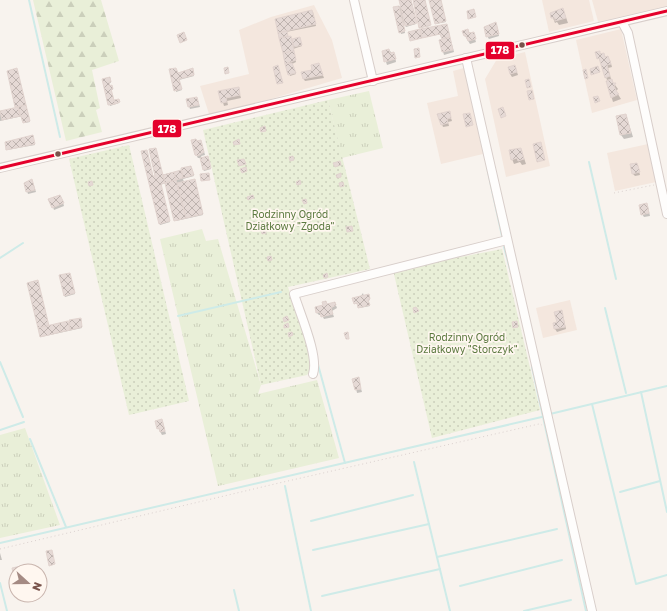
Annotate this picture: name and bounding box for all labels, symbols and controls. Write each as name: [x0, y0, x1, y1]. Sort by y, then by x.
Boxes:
unlabelled marker: [517, 40, 527, 50]
line badge: 178: [485, 41, 515, 60]
text: 178: [491, 43, 509, 56]
line badge: 178: [152, 119, 182, 138]
text: 178: [158, 122, 176, 135]
unlabelled marker: [53, 149, 63, 159]
park label: Rodzinny Ogród Działkowy "Zgoda": [246, 208, 335, 232]
park label: Rodzinny Ogród Działkowy "Storczyk": [416, 331, 518, 355]
north arrow: [8, 563, 48, 603]
text: N: [30, 581, 45, 593]

